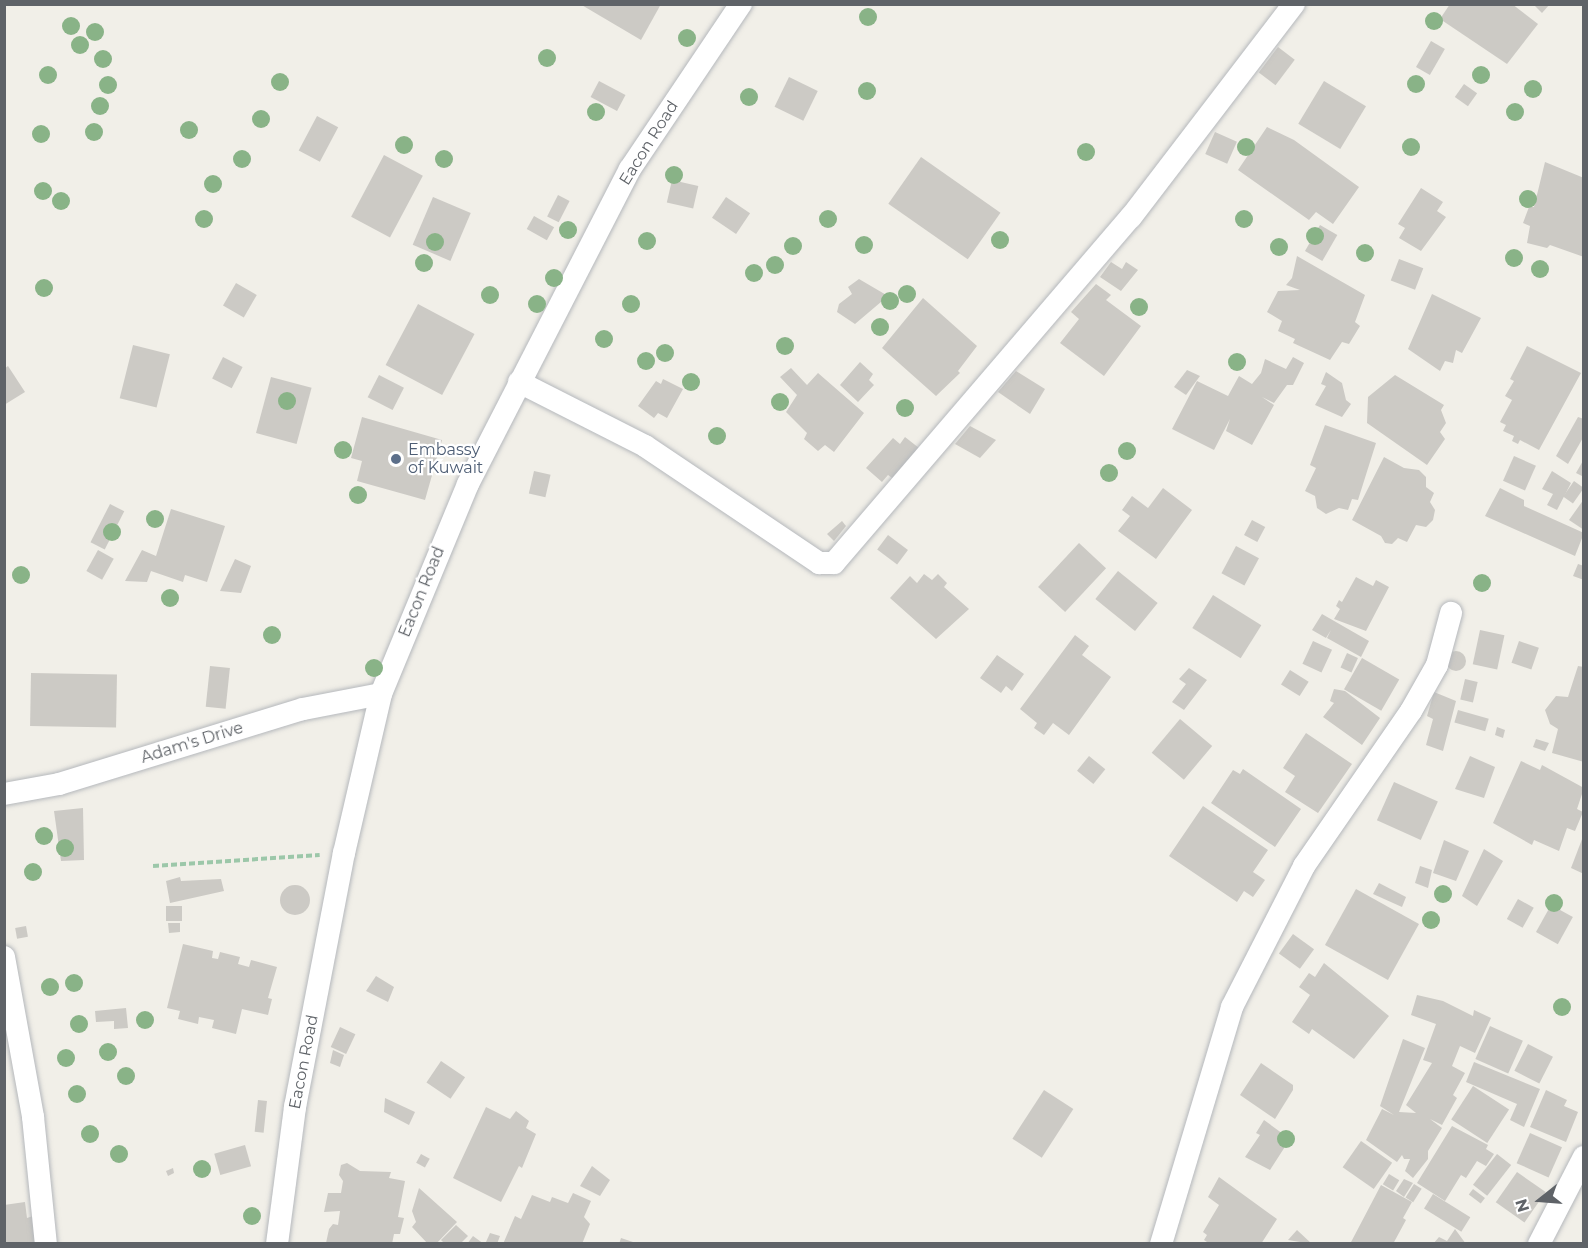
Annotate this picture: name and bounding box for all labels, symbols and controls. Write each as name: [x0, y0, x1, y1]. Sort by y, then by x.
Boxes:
street label: Eacon Road: [615, 97, 683, 189]
place label: Embassy of Kuwait: [408, 440, 483, 478]
marker: Embassy of Kuwait: [389, 452, 403, 466]
street label: Eacon Road: [395, 544, 449, 640]
street label: Adam's Drive: [139, 718, 245, 768]
street label: Eacon Road: [285, 1013, 323, 1111]
north arrow: [1510, 1170, 1570, 1230]
text: N: [1511, 1196, 1533, 1214]

